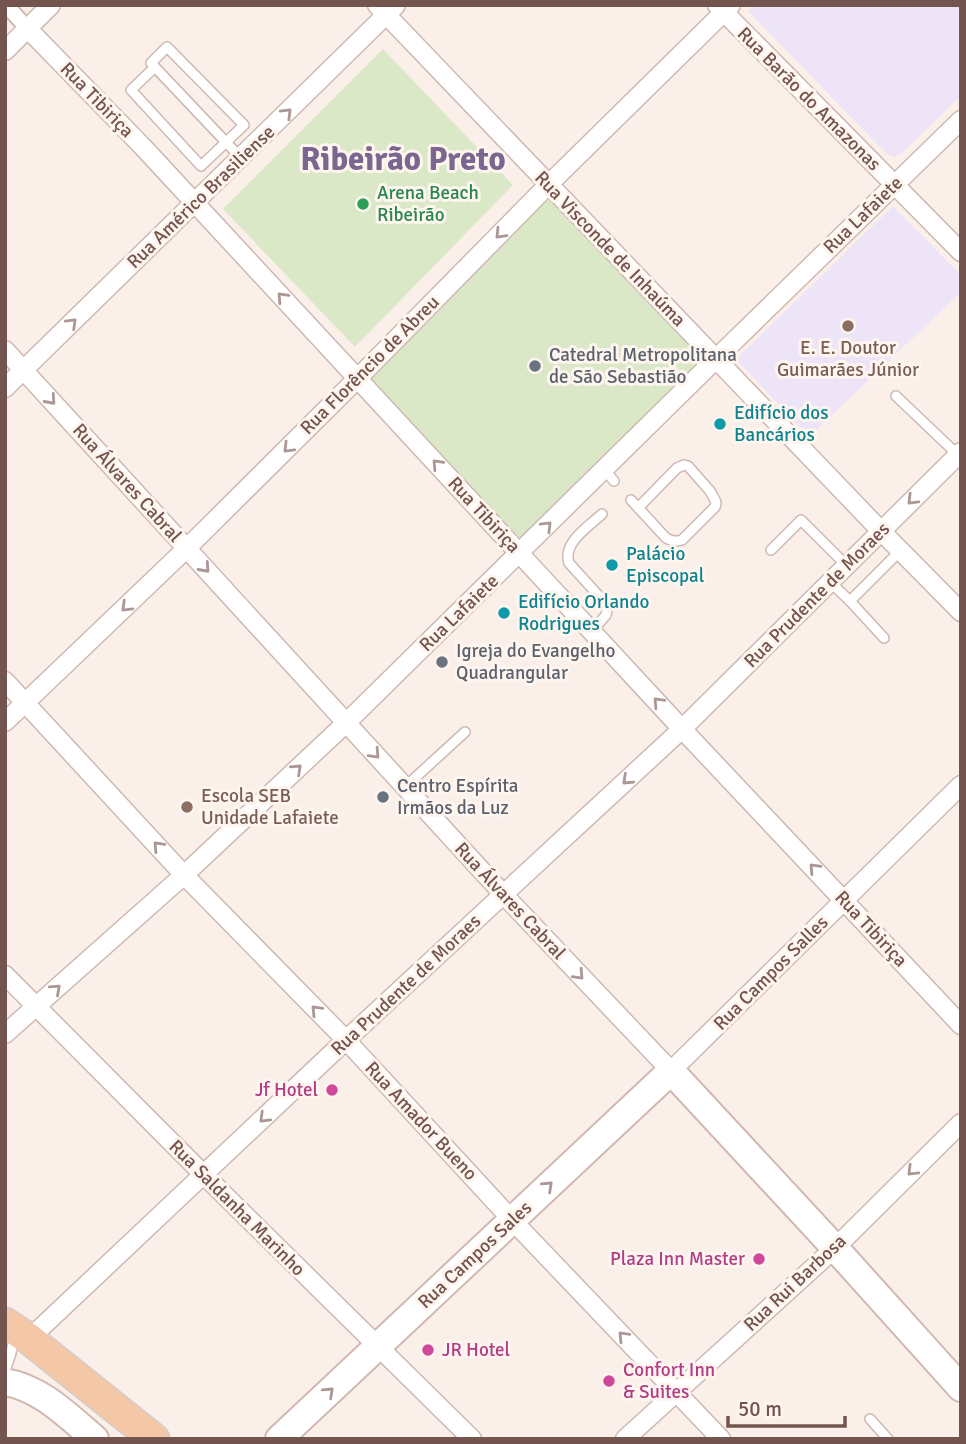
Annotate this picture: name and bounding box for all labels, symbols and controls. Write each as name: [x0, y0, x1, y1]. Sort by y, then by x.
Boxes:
street label: Rua Barão do Amazonas: [732, 22, 886, 176]
street label: Rua Tibiriça: [55, 57, 139, 143]
one-way arrow: [279, 109, 291, 121]
street label: Rua Américo Brasiliense: [122, 120, 280, 274]
district label: Ribeirão Preto: [300, 139, 506, 180]
street label: Rua Visconde de Inhaúma: [529, 166, 691, 332]
street label: Rua Lafaiete: [818, 171, 908, 259]
place label: Arena Beach Ribeirão: [377, 181, 479, 227]
marker: Arena Beach Ribeirão: [355, 196, 371, 212]
one-way arrow: [496, 225, 509, 238]
street label: Rua Florêncio de Abreu: [295, 290, 445, 440]
one-way arrow: [278, 292, 290, 305]
marker: E. E. Doutor Guimarães Júnior: [840, 318, 856, 334]
one-way arrow: [63, 319, 76, 332]
place label: E. E. Doutor Guimarães Júnior: [777, 336, 919, 382]
place label: Catedral Metropolitana de São Sebastião: [549, 343, 737, 389]
marker: Catedral Metropolitana de São Sebastião: [527, 358, 543, 374]
one-way arrow: [43, 392, 56, 405]
place label: Edifício dos Bancários: [734, 401, 829, 447]
marker: Edifício dos Bancários: [712, 416, 728, 432]
street label: Rua Álvares Cabral: [67, 419, 187, 547]
one-way arrow: [284, 439, 297, 452]
one-way arrow: [432, 459, 445, 472]
street label: Rua Tibiriça: [443, 472, 525, 558]
one-way arrow: [907, 492, 920, 505]
street label: Rua Prudente de Moraes: [739, 517, 895, 673]
one-way arrow: [539, 521, 552, 534]
place label: Palácio Episcopal: [626, 542, 704, 588]
marker: Palácio Episcopal: [604, 557, 620, 573]
one-way arrow: [197, 560, 209, 573]
street label: Rua Lafaiete: [414, 569, 504, 657]
place label: Edifício Orlando Rodrigues: [518, 590, 649, 636]
one-way arrow: [121, 598, 134, 611]
marker: Edifício Orlando Rodrigues: [496, 605, 512, 621]
place label: Igreja do Evangelho Quadrangular: [456, 639, 616, 685]
marker: Igreja do Evangelho Quadrangular: [434, 654, 450, 670]
one-way arrow: [654, 697, 666, 710]
one-way arrow: [366, 746, 379, 759]
one-way arrow: [289, 765, 302, 778]
one-way arrow: [622, 771, 635, 784]
place label: Centro Espírita Irmãos da Luz: [397, 774, 519, 820]
place label: Escola SEB Unidade Lafaiete: [201, 784, 339, 830]
marker: Centro Espírita Irmãos da Luz: [375, 789, 391, 805]
marker: Escola SEB Unidade Lafaiete: [179, 799, 195, 815]
street label: Rua Álvares Cabral: [449, 837, 571, 965]
one-way arrow: [153, 841, 166, 854]
one-way arrow: [810, 863, 822, 876]
street label: Rua Tibiriça: [830, 886, 912, 972]
street label: Rua Prudente de Moraes: [326, 909, 486, 1061]
street label: Rua Campos Salles: [709, 911, 833, 1035]
one-way arrow: [571, 967, 584, 980]
one-way arrow: [48, 985, 61, 997]
one-way arrow: [312, 1005, 325, 1018]
street label: Rua Amador Bueno: [360, 1056, 482, 1186]
place label: Jf Hotel: [255, 1078, 318, 1102]
marker: Jf Hotel: [324, 1082, 340, 1098]
one-way arrow: [259, 1110, 272, 1123]
street label: Rua Saldanha Marinho: [164, 1135, 310, 1281]
one-way arrow: [908, 1163, 921, 1176]
one-way arrow: [540, 1182, 553, 1194]
street label: Rua Campos Sales: [413, 1196, 537, 1314]
street label: Rua Rui Barbosa: [739, 1229, 851, 1337]
place label: Plaza Inn Master: [610, 1247, 745, 1271]
marker: Plaza Inn Master: [751, 1251, 767, 1267]
one-way arrow: [619, 1331, 632, 1344]
place label: JR Hotel: [442, 1338, 510, 1362]
marker: JR Hotel: [420, 1342, 436, 1358]
place label: Confort Inn & Suites: [623, 1358, 715, 1404]
marker: Confort Inn & Suites: [601, 1373, 617, 1389]
scale bar: [728, 1384, 845, 1428]
one-way arrow: [321, 1388, 334, 1401]
text: 50 m: [738, 1396, 782, 1422]

